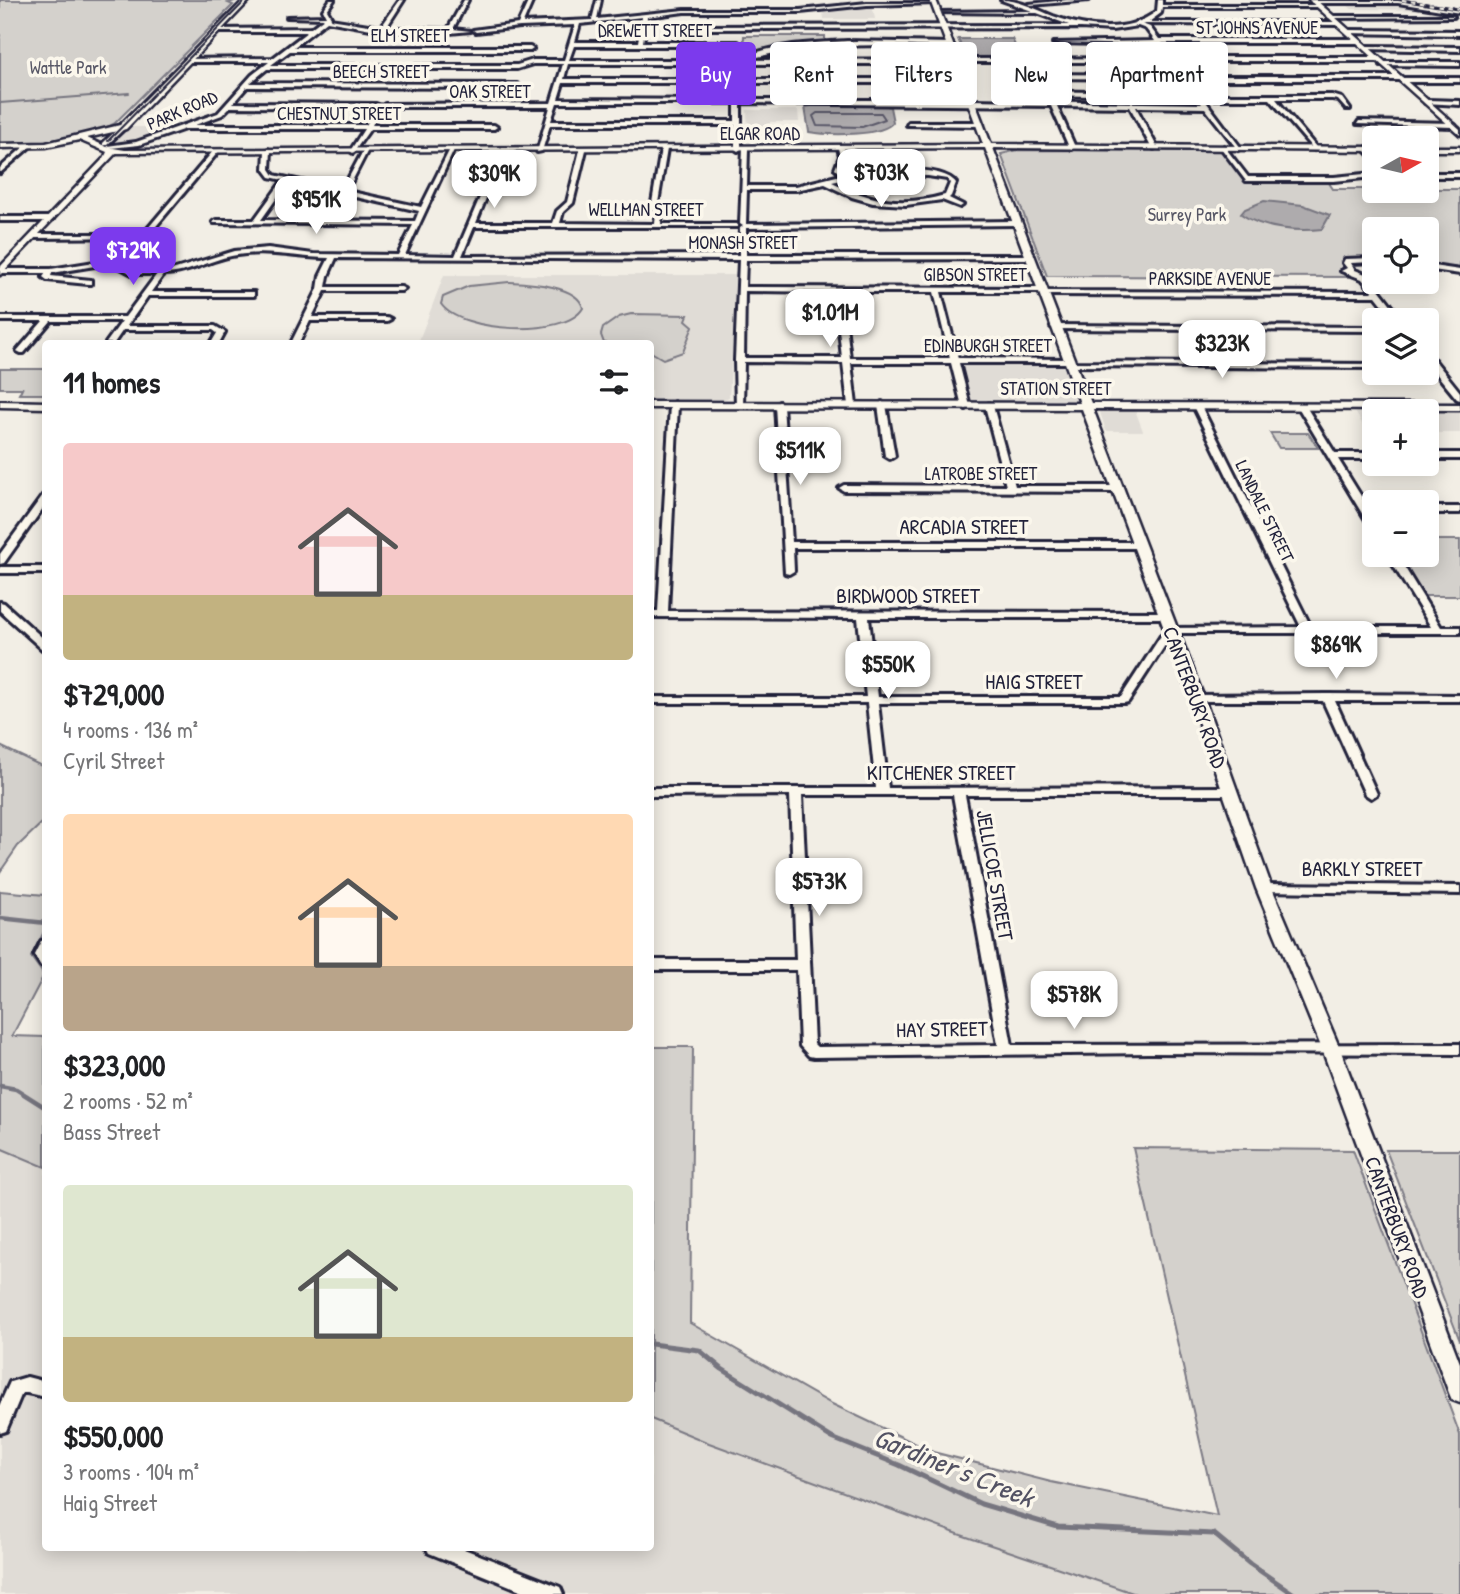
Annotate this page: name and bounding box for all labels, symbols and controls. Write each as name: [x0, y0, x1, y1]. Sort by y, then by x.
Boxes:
street label: ST JOHNS AVENUE: [1196, 15, 1318, 40]
street label: DREWETT STREET: [598, 18, 713, 43]
street label: ELM STREET: [371, 23, 450, 48]
chip: Buy: [676, 42, 756, 105]
chip: Rent: [770, 42, 857, 105]
chip: Filters: [871, 42, 977, 105]
chip: New: [991, 42, 1072, 105]
chip: Apartment: [1086, 42, 1228, 105]
park label: Wattle Park: [30, 55, 107, 80]
street label: BEECH STREET: [333, 59, 430, 84]
street label: OAK STREET: [449, 79, 531, 104]
street label: PARK ROAD: [143, 84, 222, 136]
street label: CHESTNUT STREET: [277, 101, 402, 126]
street label: ELGAR ROAD: [720, 121, 800, 146]
north arrow: [1362, 126, 1438, 203]
map controls: [1362, 126, 1439, 567]
pin: $309K: [445, 150, 543, 210]
pin: $703K: [832, 150, 930, 209]
text: $703K: [853, 156, 909, 187]
text: $309K: [468, 157, 520, 188]
pin: $951K: [267, 176, 365, 236]
text: $951K: [291, 183, 341, 214]
street label: WELLMAN STREET: [589, 197, 704, 222]
park label: Surrey Park: [1148, 202, 1227, 227]
button: locate: [1362, 217, 1439, 294]
pin: $729K: [84, 228, 182, 287]
street label: MONASH STREET: [688, 230, 798, 255]
text: $729K: [106, 234, 160, 265]
street label: GIBSON STREET: [923, 262, 1027, 287]
street label: PARKSIDE AVENUE: [1149, 266, 1271, 291]
pin: $1.01M: [773, 290, 887, 349]
text: $1.01M: [801, 296, 859, 327]
button: layers: [1362, 308, 1439, 385]
pin: $323K: [1173, 320, 1271, 380]
text: $323K: [1194, 327, 1250, 358]
street label: EDINBURGH STREET: [924, 333, 1053, 358]
text: 11 homes: [63, 362, 160, 402]
icon: filters: [595, 363, 633, 401]
street label: STATION STREET: [1000, 376, 1112, 401]
button: +: [1362, 399, 1439, 476]
pin: $511K: [751, 428, 849, 487]
text: $511K: [775, 434, 825, 465]
street label: LANDALE STREET: [1230, 456, 1301, 567]
street label: LATROBE STREET: [925, 461, 1038, 486]
icon: home: [285, 489, 411, 615]
button: −: [1362, 490, 1439, 567]
street label: ARCADIA STREET: [900, 512, 1030, 541]
street label: BIRDWOOD STREET: [836, 581, 981, 610]
street label: CANTERBURY ROAD: [1156, 622, 1234, 772]
pin: $869K: [1287, 622, 1385, 681]
text: $869K: [1310, 628, 1362, 659]
pin: $550K: [839, 642, 937, 701]
text: $550K: [861, 648, 915, 679]
street label: HAIG STREET: [985, 667, 1084, 696]
text: $729,000: [63, 674, 165, 714]
text: 4 rooms · 136 m²: [63, 714, 198, 745]
text: Cyril Street: [63, 745, 164, 776]
street label: KITCHENER STREET: [867, 758, 1016, 787]
street label: JELLICOE STREET: [969, 807, 1021, 944]
street label: BARKLY STREET: [1302, 854, 1424, 883]
pin: $573K: [770, 858, 868, 918]
icon: home: [285, 860, 411, 986]
text: $573K: [791, 865, 847, 896]
pin: $578K: [1025, 972, 1123, 1031]
text: $578K: [1047, 978, 1101, 1009]
street label: HAY STREET: [896, 1014, 989, 1044]
text: $323,000: [63, 1045, 166, 1085]
text: 2 rooms · 52 m²: [63, 1085, 193, 1116]
text: Bass Street: [63, 1116, 160, 1147]
street label: CANTERBURY ROAD: [1358, 1152, 1436, 1302]
icon: home: [285, 1231, 411, 1357]
text: $550,000: [63, 1416, 163, 1456]
water label: Gardiner's Creek: [869, 1418, 1042, 1517]
text: 3 rooms · 104 m²: [63, 1456, 199, 1487]
text: Haig Street: [63, 1487, 157, 1518]

